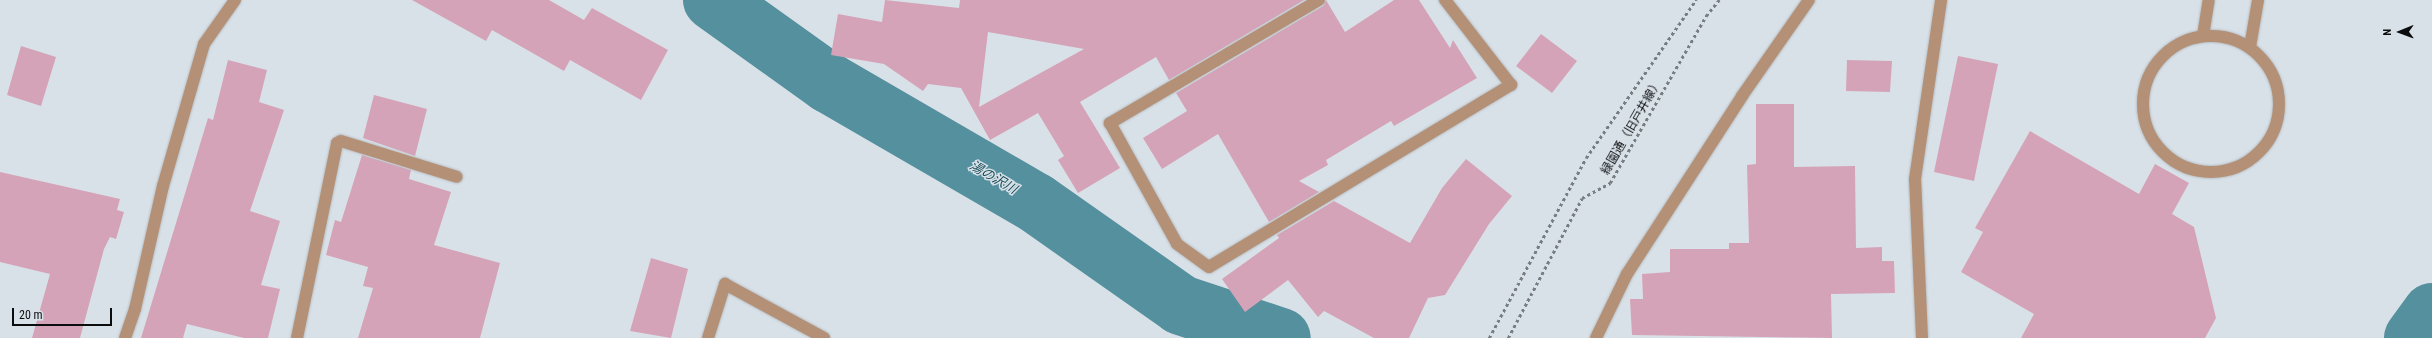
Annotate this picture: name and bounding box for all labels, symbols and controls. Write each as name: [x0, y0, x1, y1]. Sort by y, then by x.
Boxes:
north arrow: [2380, 12, 2420, 52]
text: N: [2381, 29, 2394, 36]
street label: 緑園通（旧戸井線）: [1599, 77, 1665, 177]
water label: 湯の沢川: [967, 158, 1019, 198]
scale bar: [14, 300, 114, 326]
text: 20 m: [19, 308, 43, 322]

